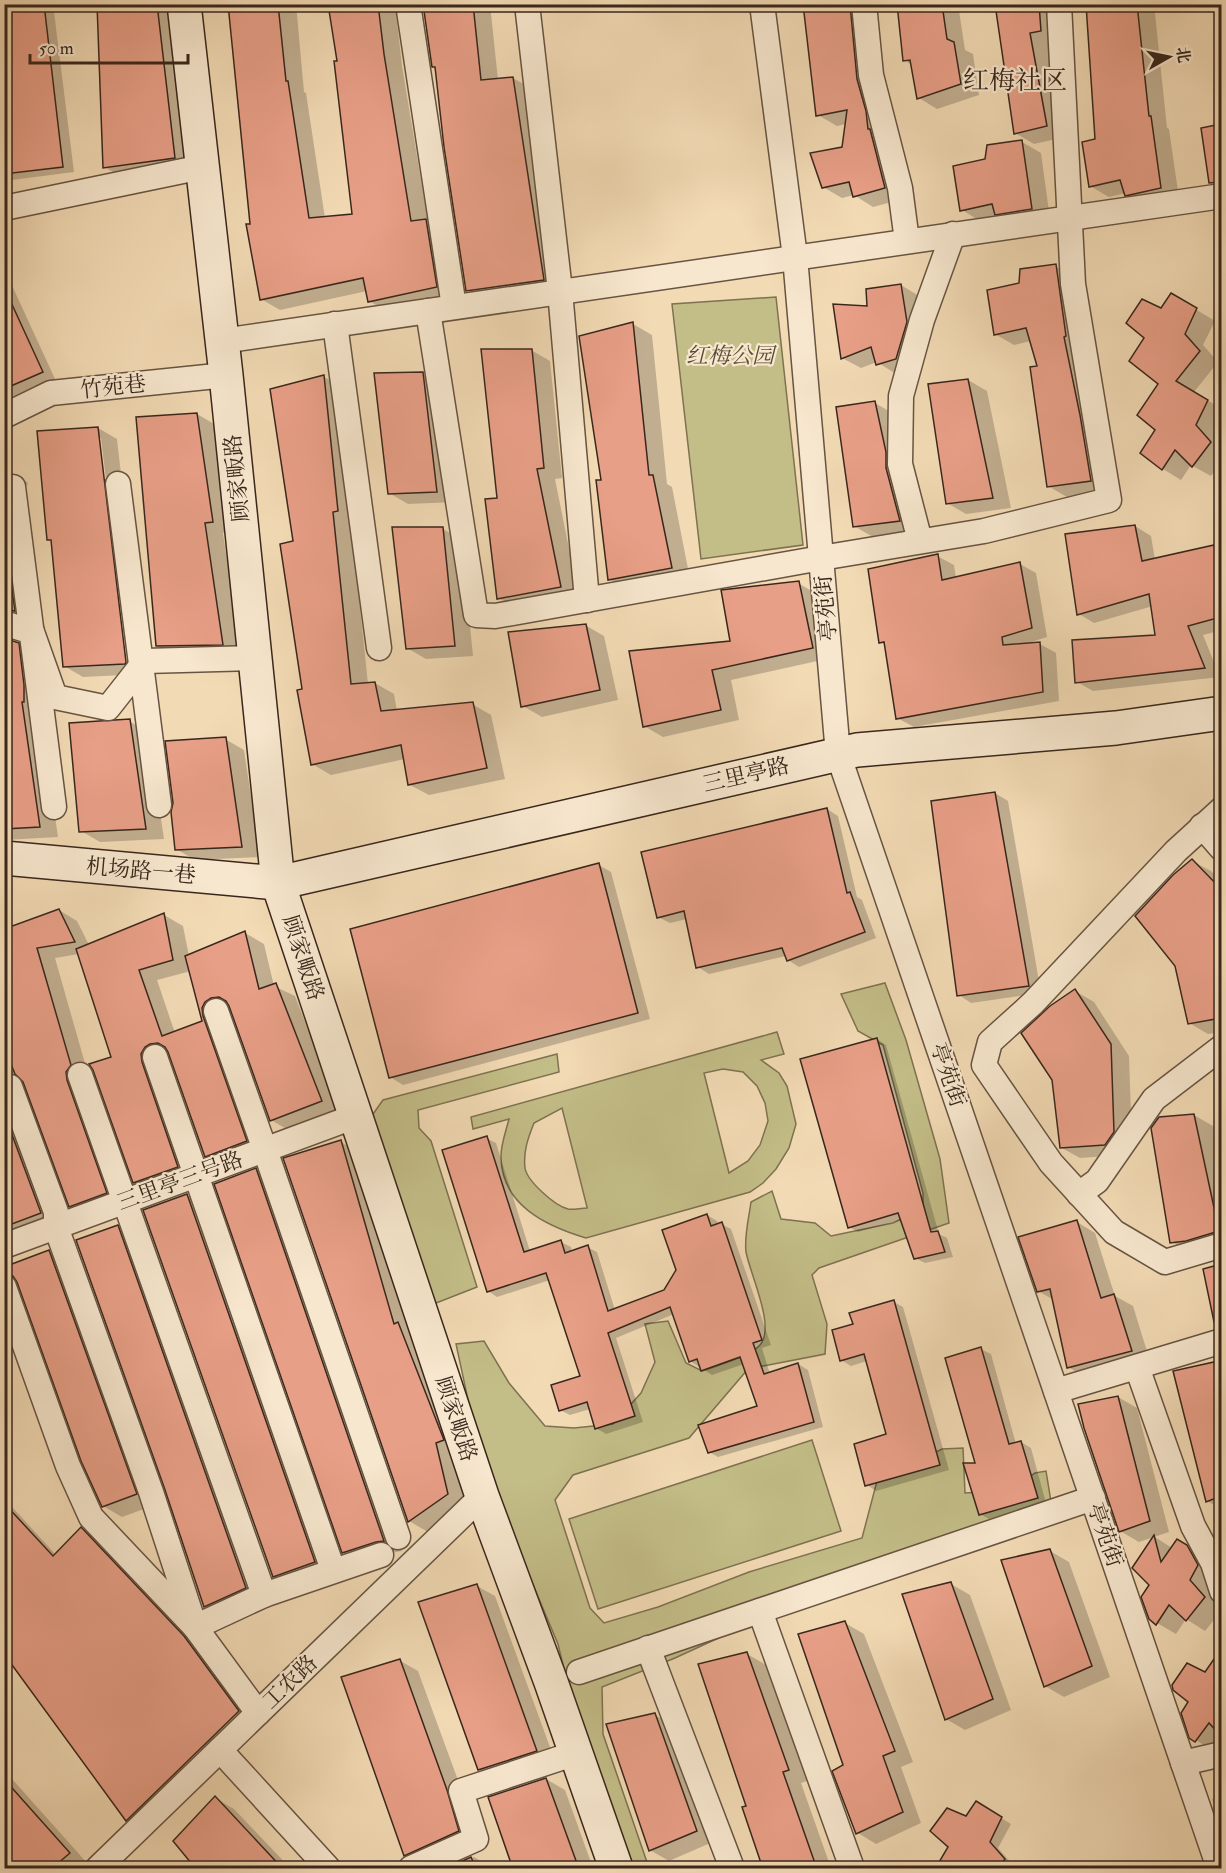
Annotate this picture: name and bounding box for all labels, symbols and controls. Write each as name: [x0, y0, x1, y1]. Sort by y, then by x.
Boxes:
scale bar: [30, 27, 188, 65]
north arrow: [1139, 27, 1199, 87]
text: 50 m: [39, 37, 74, 60]
text: 北: [1172, 45, 1194, 64]
district label: 红梅社区: [963, 65, 1067, 97]
park label: 红梅公园: [686, 342, 777, 370]
street label: 竹苑巷: [79, 370, 147, 404]
street label: 顾家畈路: [218, 433, 256, 523]
street label: 亭苑街: [809, 574, 843, 642]
street label: 三里亭路: [700, 751, 792, 799]
street label: 机场路一巷: [85, 852, 197, 890]
street label: 顾家畈路: [276, 912, 330, 1004]
street label: 亭苑街: [924, 1039, 972, 1111]
street label: 三里亭三号路: [113, 1145, 247, 1217]
street label: 顾家畈路: [429, 1373, 483, 1465]
street label: 亭苑街: [1081, 1499, 1129, 1571]
street label: 工农路: [257, 1649, 323, 1715]

